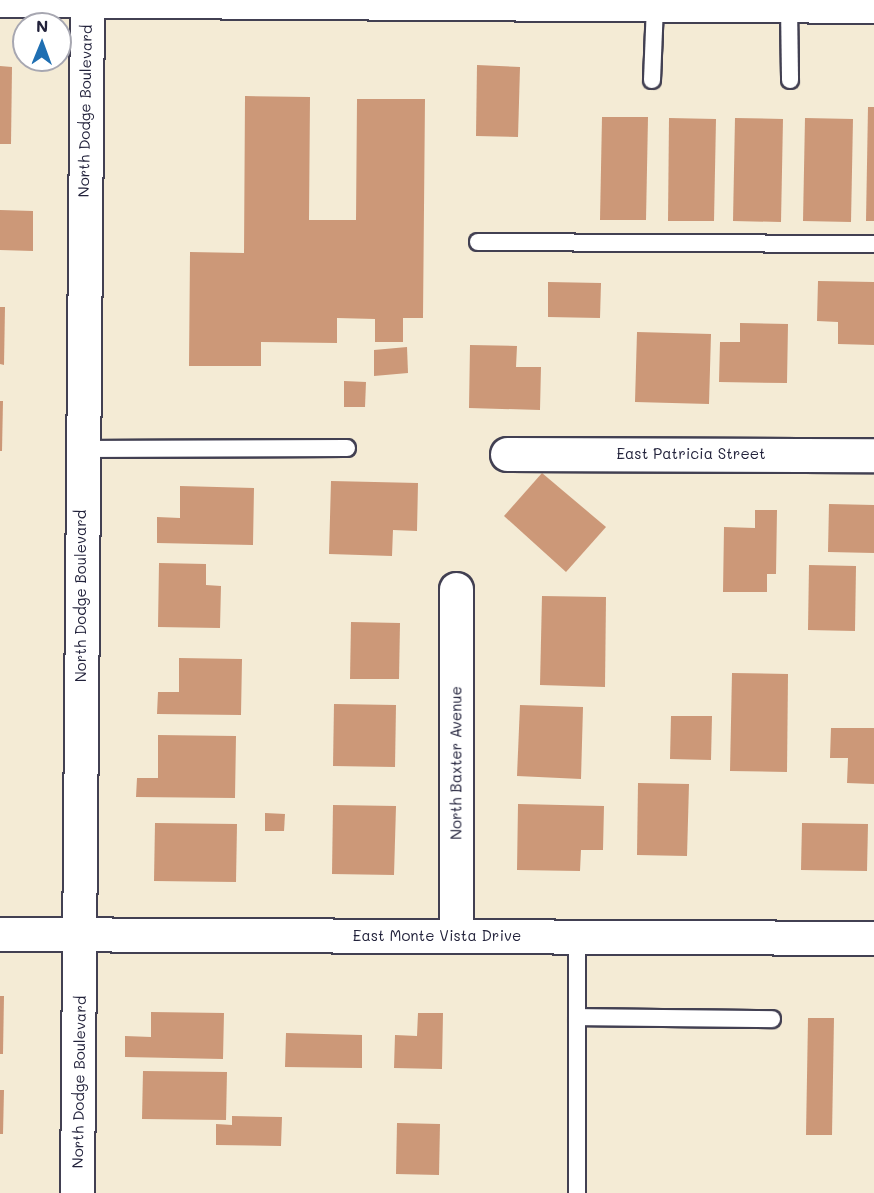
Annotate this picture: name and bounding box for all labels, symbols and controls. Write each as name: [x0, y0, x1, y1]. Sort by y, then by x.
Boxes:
north arrow: [12, 12, 72, 72]
text: N: [36, 15, 49, 36]
street label: North Dodge Boulevard: [74, 25, 96, 197]
street label: East Patricia Street: [616, 445, 766, 463]
street label: North Dodge Boulevard: [72, 510, 90, 682]
street label: North Baxter Avenue: [447, 686, 465, 840]
street label: East Monte Vista Drive: [353, 927, 521, 945]
street label: North Dodge Boulevard: [68, 996, 90, 1168]

